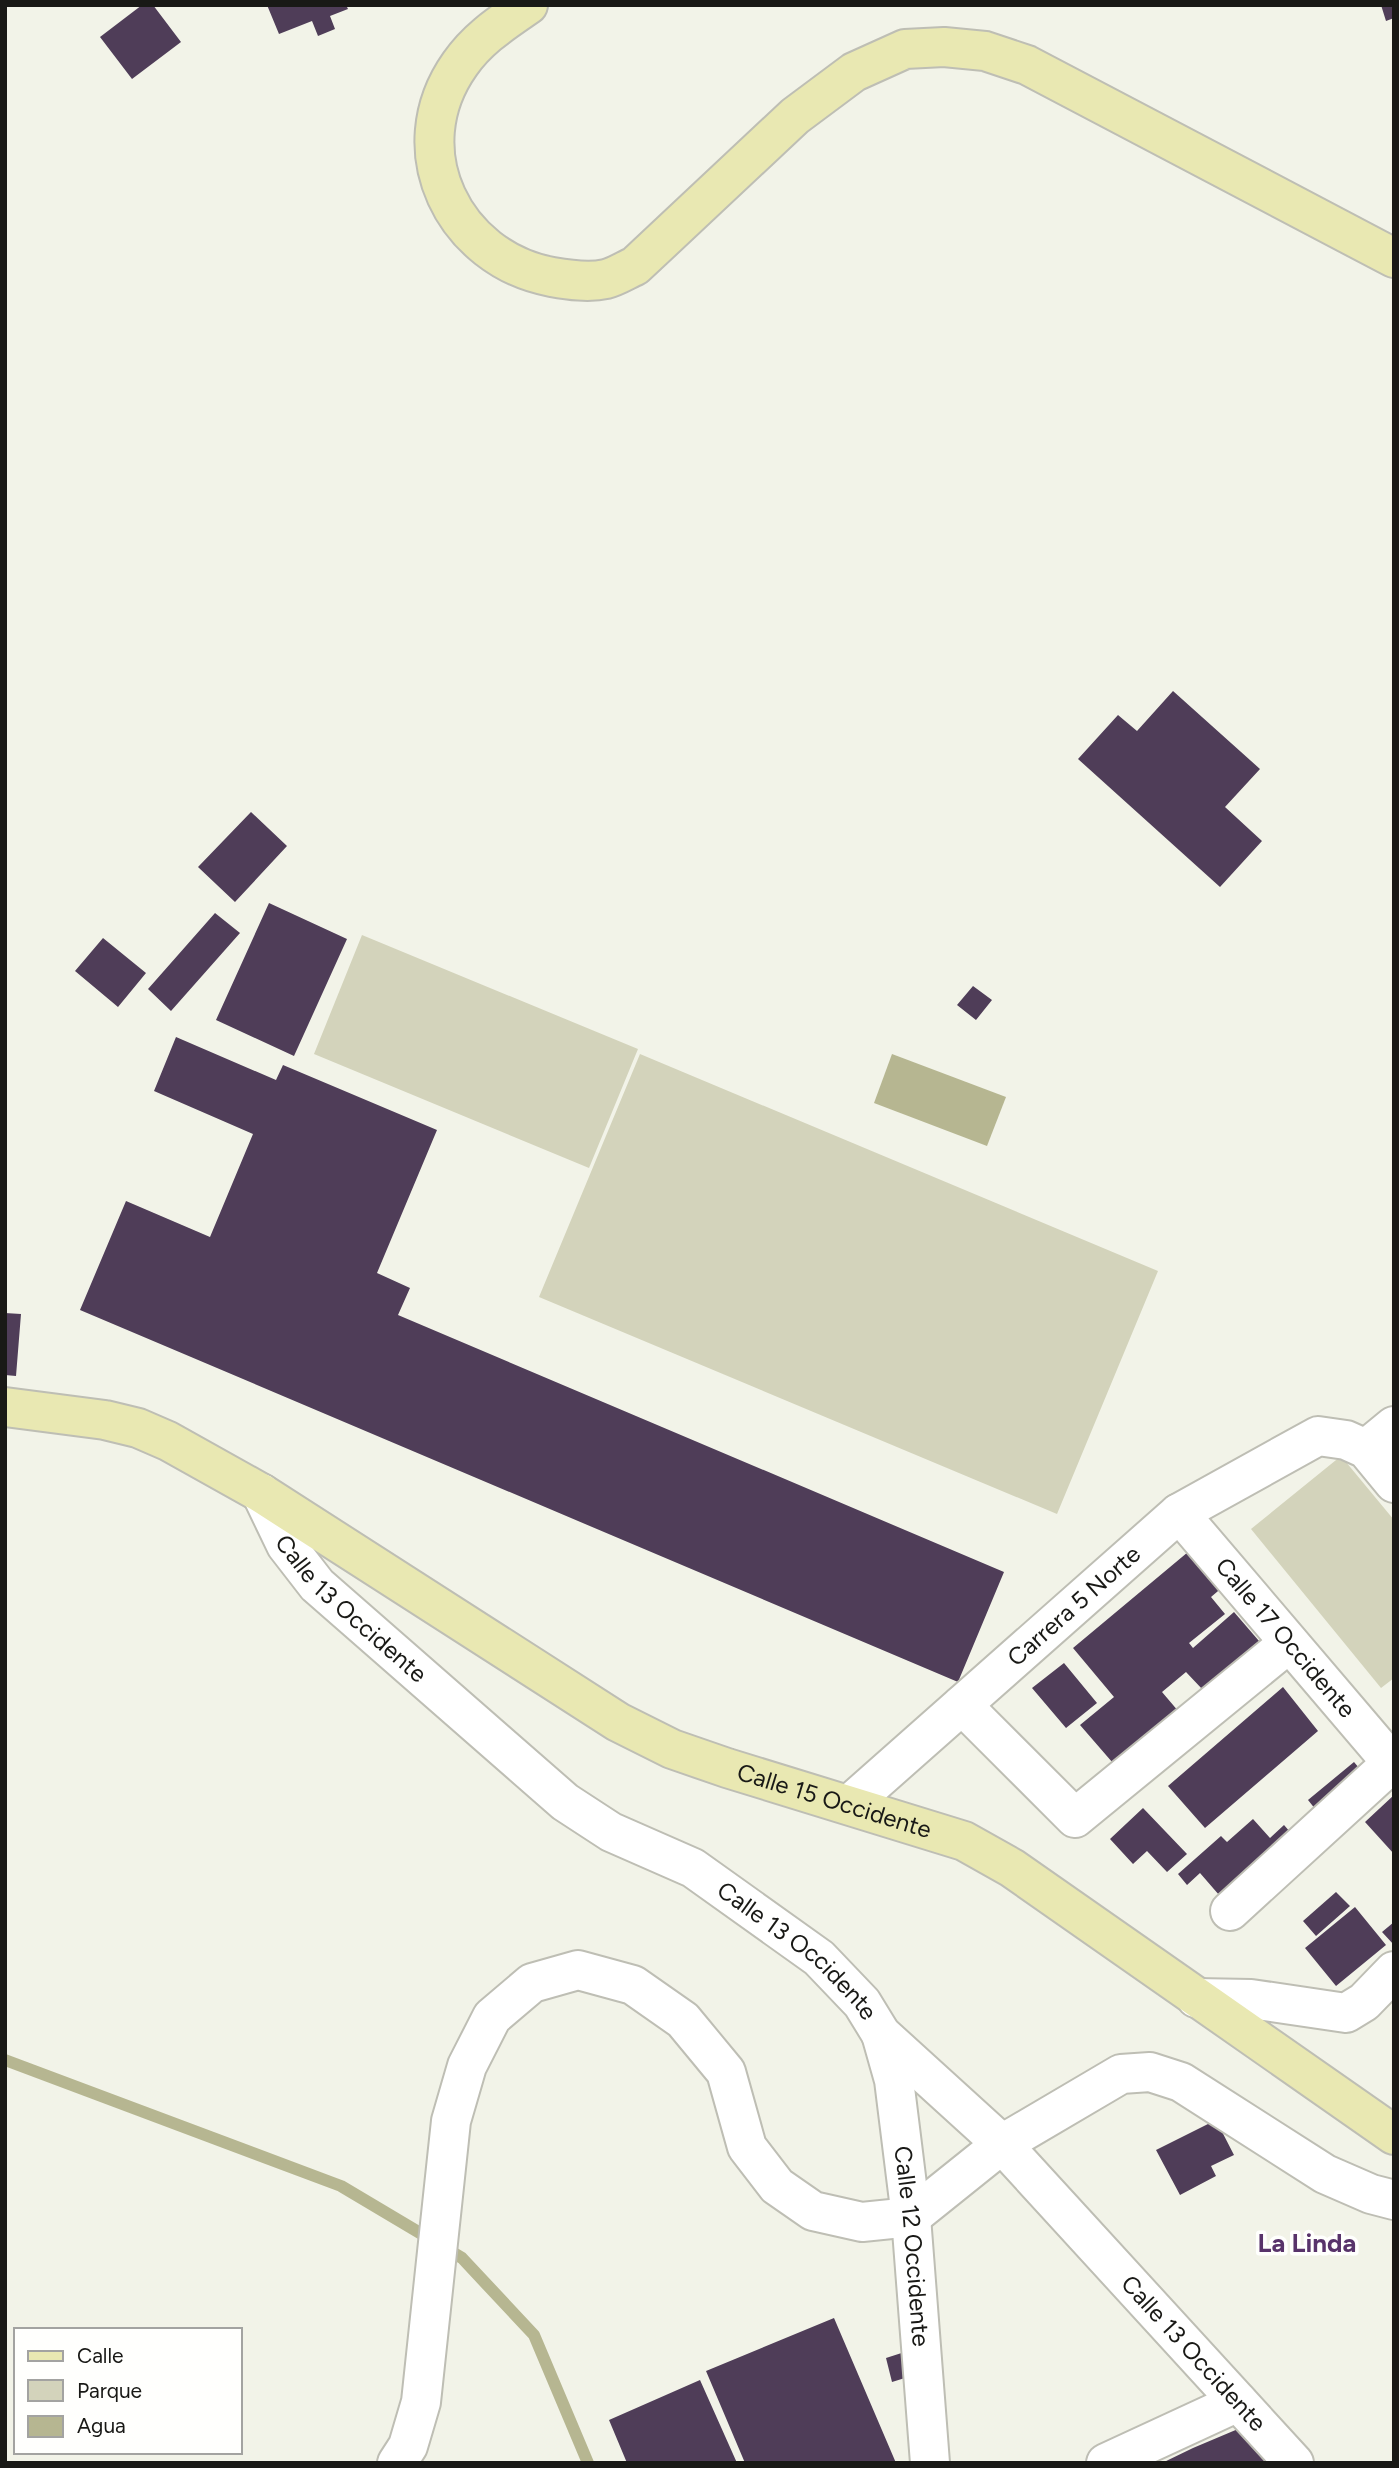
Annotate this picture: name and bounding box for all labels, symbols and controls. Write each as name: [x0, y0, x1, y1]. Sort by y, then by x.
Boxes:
street label: Calle 13 Occidente: [269, 1530, 433, 1689]
street label: Carrera 5 Norte: [1001, 1539, 1146, 1672]
street label: Calle 17 Occidente: [1210, 1552, 1362, 1723]
street label: Calle 15 Occidente: [734, 1757, 935, 1844]
street label: Calle 13 Occidente: [712, 1875, 884, 2025]
street label: Calle 12 Occidente: [888, 2144, 936, 2348]
district label: La Linda: [1258, 2227, 1356, 2259]
street label: Calle 13 Occidente: [1115, 2269, 1272, 2437]
legend: [14, 2328, 242, 2454]
text: Calle: [77, 2343, 124, 2368]
text: Parque: [77, 2378, 142, 2403]
text: Agua: [77, 2413, 126, 2438]

